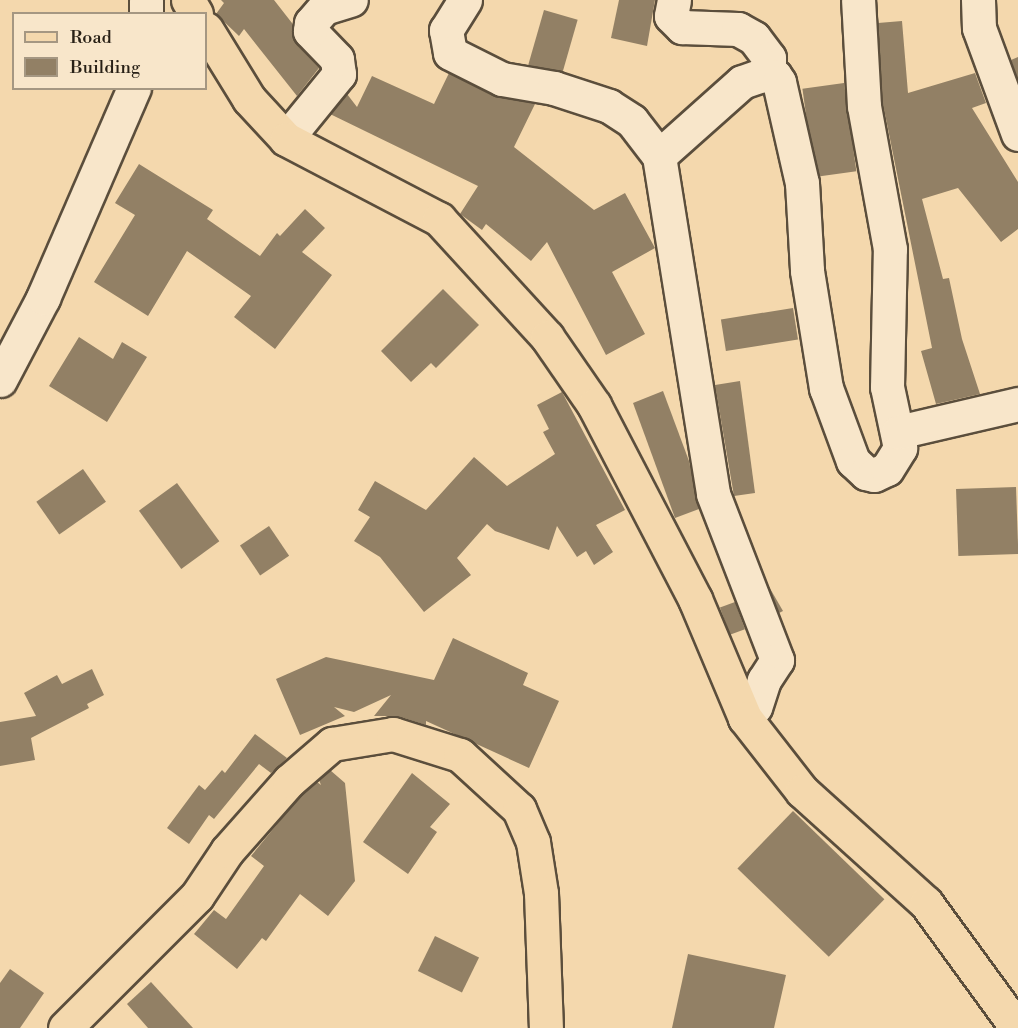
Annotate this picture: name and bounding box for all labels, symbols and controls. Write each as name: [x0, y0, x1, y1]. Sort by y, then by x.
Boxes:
legend: [12, 12, 207, 90]
text: Road: [70, 26, 112, 49]
text: Building: [70, 56, 140, 79]

